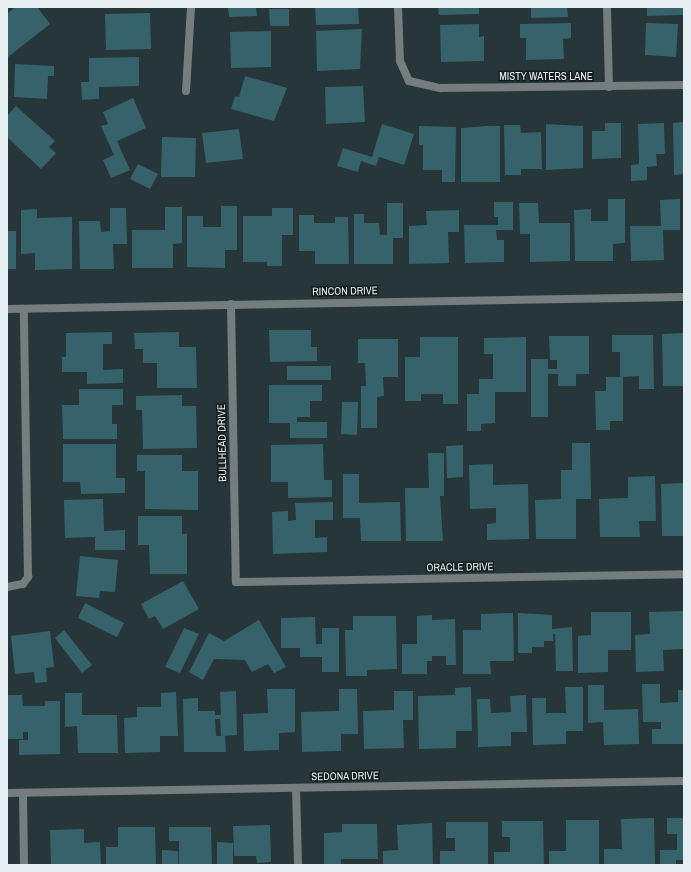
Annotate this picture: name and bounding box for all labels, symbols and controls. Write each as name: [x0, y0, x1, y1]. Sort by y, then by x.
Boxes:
street label: MISTY WATERS LANE: [499, 69, 593, 83]
street label: RINCON DRIVE: [312, 284, 378, 298]
street label: BULLHEAD DRIVE: [215, 404, 229, 482]
street label: ORACLE DRIVE: [426, 560, 494, 574]
street label: SEDONA DRIVE: [311, 769, 379, 783]

